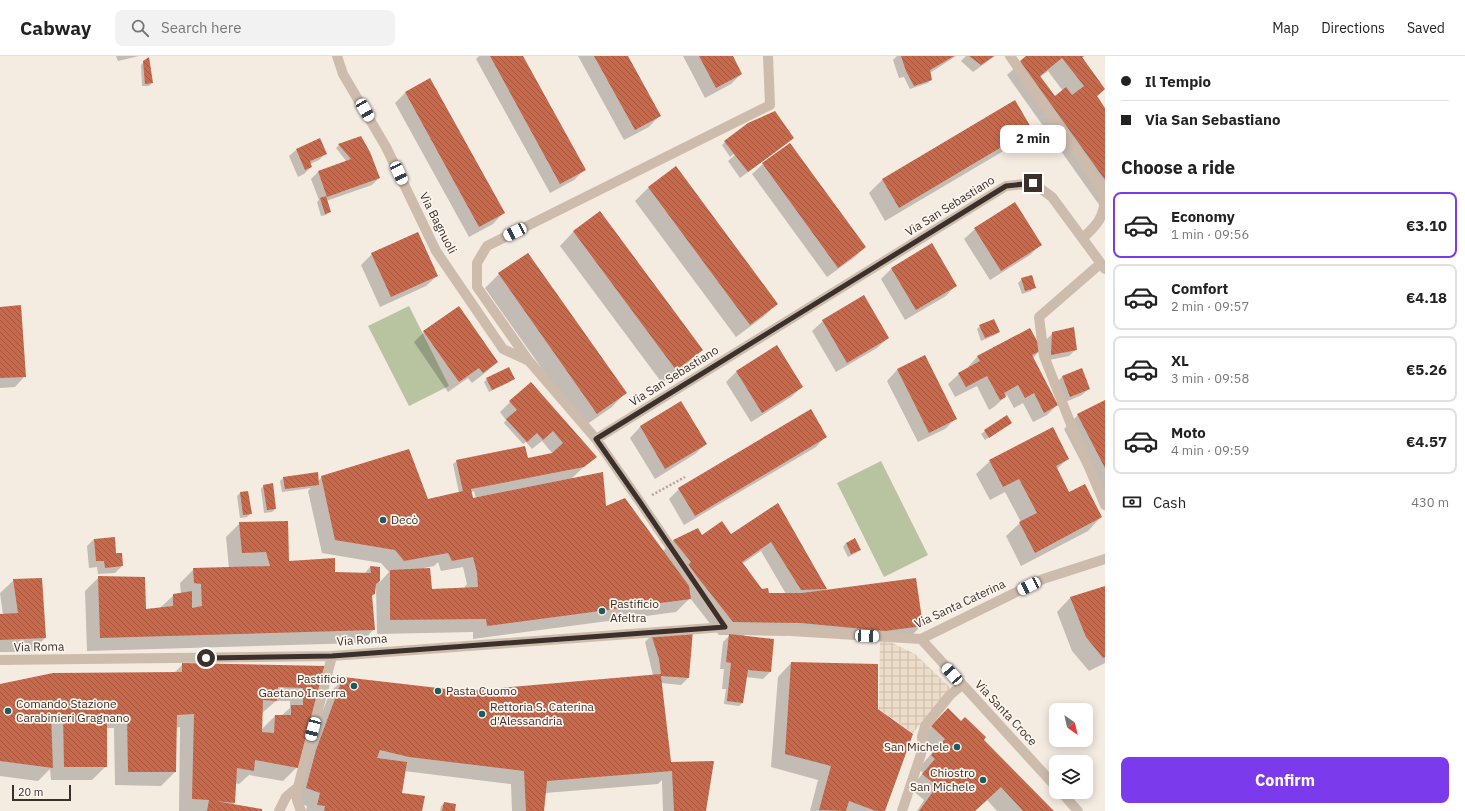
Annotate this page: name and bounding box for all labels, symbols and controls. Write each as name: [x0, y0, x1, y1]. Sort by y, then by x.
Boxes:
search box: [115, 10, 395, 46]
text: Cabway: [20, 16, 91, 40]
icon: search: [129, 17, 151, 39]
text: Search here: [161, 18, 241, 37]
text: Map: [1272, 19, 1299, 37]
text: Directions: [1321, 19, 1385, 37]
text: Saved: [1407, 19, 1445, 37]
text: Il Tempio: [1145, 72, 1211, 91]
car: [354, 97, 376, 123]
text: Via San Sebastiano: [1145, 110, 1280, 129]
callout: 2 min: [1000, 125, 1066, 153]
text: 2 min: [1016, 130, 1050, 147]
text: Choose a ride: [1121, 156, 1235, 179]
car: [388, 160, 410, 186]
street label: Via San Sebastiano: [902, 172, 997, 239]
route end: [1024, 174, 1042, 192]
street label: Via Bagnuoli: [417, 190, 460, 256]
icon: car: [1123, 207, 1159, 243]
text: Economy: [1171, 207, 1235, 226]
text: €3.10: [1406, 216, 1447, 235]
car: [502, 221, 528, 243]
text: 1 min · 09:56: [1171, 226, 1249, 243]
icon: car: [1123, 279, 1159, 315]
text: Comfort: [1171, 279, 1228, 298]
text: €4.18: [1406, 288, 1447, 307]
text: 2 min · 09:57: [1171, 298, 1249, 315]
street label: Via San Sebastiano: [626, 342, 721, 409]
icon: car: [1123, 351, 1159, 387]
text: XL: [1171, 351, 1189, 370]
text: €5.26: [1406, 360, 1447, 379]
text: 3 min · 09:58: [1171, 370, 1249, 387]
icon: car: [1123, 423, 1159, 459]
text: Moto: [1171, 423, 1206, 442]
text: €4.57: [1406, 432, 1447, 451]
text: 4 min · 09:59: [1171, 442, 1249, 459]
icon: cash: [1121, 491, 1143, 513]
text: Cash: [1153, 493, 1186, 512]
text: 430 m: [1411, 494, 1449, 511]
place label: Decò: [391, 512, 419, 527]
marker: Decò: [378, 515, 388, 525]
car: [1016, 575, 1042, 597]
street label: Via Santa Caterina: [912, 576, 1008, 631]
place label: Pastificio Afeltra: [610, 596, 659, 625]
marker: Pastificio Afeltra: [597, 606, 607, 616]
car: [855, 629, 879, 643]
street label: Via Roma: [336, 630, 388, 649]
street label: Via Roma: [14, 639, 65, 654]
route start: [197, 649, 215, 667]
car: [940, 661, 964, 687]
place label: Pastificio Gaetano Inserra: [258, 671, 347, 700]
street label: Via Santa Croce: [972, 677, 1041, 749]
marker: Pastificio Gaetano Inserra: [349, 681, 359, 691]
place label: Pasta Cuomo: [446, 683, 517, 698]
marker: Pasta Cuomo: [433, 686, 443, 696]
place label: Comando Stazione Carabinieri Gragnano: [16, 696, 130, 725]
place label: Rettoria S. Caterina d'Alessandria: [490, 699, 595, 728]
north arrow: [1049, 703, 1093, 747]
map controls: [1049, 703, 1093, 799]
marker: Comando Stazione Carabinieri Gragnano: [3, 706, 13, 716]
marker: Rettoria S. Caterina d'Alessandria: [477, 709, 487, 719]
car: [304, 716, 322, 742]
place label: San Michele: [884, 739, 949, 754]
marker: San Michele: [952, 742, 962, 752]
button: layers: [1049, 755, 1093, 799]
button: Confirm: [1121, 757, 1449, 803]
place label: Chiostro San Michele: [910, 765, 975, 794]
marker: Chiostro San Michele: [978, 775, 988, 785]
scale bar: [12, 783, 71, 802]
text: 20 m: [18, 785, 43, 799]

